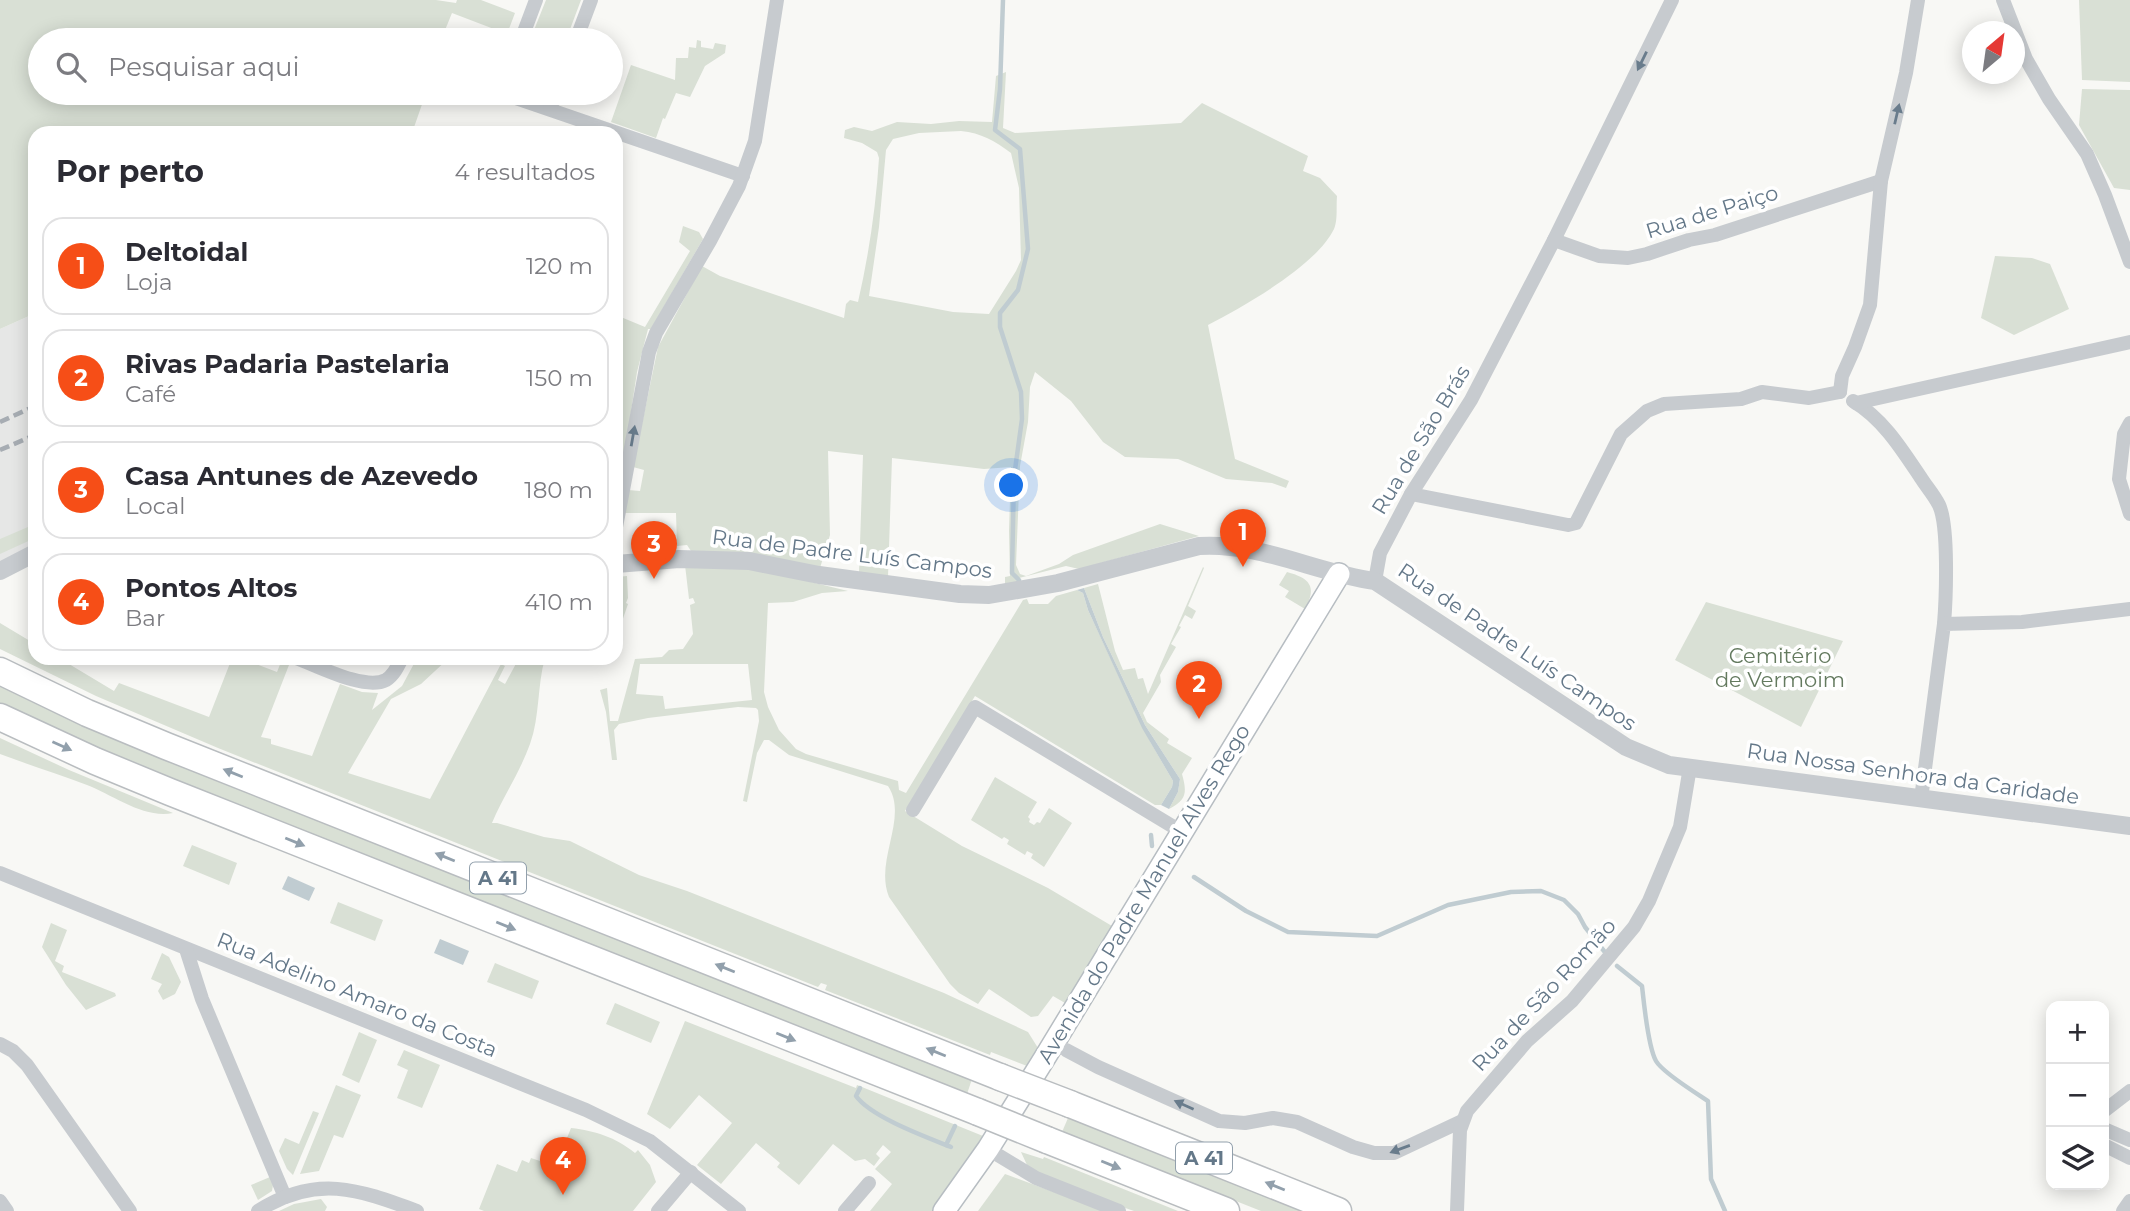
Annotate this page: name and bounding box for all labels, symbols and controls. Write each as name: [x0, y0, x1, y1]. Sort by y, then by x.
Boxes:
north arrow: [1962, 21, 2025, 84]
search box: [28, 28, 623, 105]
icon: search: [52, 48, 90, 86]
text: Pesquisar aqui: [108, 51, 300, 83]
one-way arrow: [1636, 51, 1647, 71]
one-way arrow: [1892, 103, 1903, 125]
text: Por perto: [56, 153, 204, 190]
text: 4 resultados: [455, 158, 595, 186]
street label: Rua de Paiço: [1643, 180, 1781, 244]
text: Deltoidal: [125, 236, 248, 268]
text: 1: [76, 252, 86, 280]
text: 120 m: [526, 252, 593, 280]
text: Loja: [125, 268, 173, 296]
text: Rivas Padaria Pastelaria: [125, 348, 450, 380]
street label: Rua de São Brás: [1366, 361, 1475, 519]
text: 2: [74, 364, 88, 392]
text: 150 m: [526, 364, 593, 392]
text: Café: [125, 380, 176, 408]
one-way arrow: [628, 425, 639, 447]
text: Casa Antunes de Azevedo: [125, 460, 478, 492]
your location: [994, 468, 1028, 502]
text: 3: [74, 476, 88, 504]
text: 180 m: [524, 476, 593, 504]
text: Local: [125, 492, 186, 520]
pin: 1: [1220, 509, 1266, 567]
pin: 3: [631, 521, 677, 579]
street label: Rua de Padre Luís Campos: [711, 524, 994, 583]
street label: Rua de Padre Luís Campos: [1393, 557, 1641, 736]
text: Pontos Altos: [125, 572, 297, 604]
text: 4: [73, 588, 89, 616]
text: 410 m: [524, 588, 593, 616]
text: Bar: [125, 604, 165, 632]
park label: Cemitério de Vermoim: [1715, 643, 1845, 692]
pin: 2: [1176, 661, 1222, 719]
street label: Avenida do Padre Manuel Alves Rego: [1032, 720, 1255, 1068]
street label: Rua Nossa Senhora da Caridade: [1745, 738, 2081, 809]
one-way arrow: [52, 740, 72, 752]
one-way arrow: [223, 767, 244, 778]
one-way arrow: [285, 836, 306, 847]
one-way arrow: [434, 851, 455, 862]
road number: A 41: [470, 862, 526, 894]
street label: Rua de São Romão: [1466, 913, 1621, 1076]
one-way arrow: [496, 920, 517, 931]
street label: Rua Adelino Amaro da Costa: [213, 927, 501, 1062]
one-way arrow: [714, 963, 735, 974]
map controls: [2046, 1001, 2109, 1190]
button: +: [2046, 1001, 2109, 1064]
one-way arrow: [776, 1031, 797, 1042]
one-way arrow: [926, 1046, 947, 1057]
button: −: [2046, 1064, 2109, 1127]
one-way arrow: [1173, 1100, 1194, 1111]
button: layers: [2046, 1127, 2109, 1190]
pin: 4: [540, 1137, 586, 1195]
road number: A 41: [1176, 1142, 1232, 1174]
one-way arrow: [1389, 1144, 1410, 1155]
one-way arrow: [1100, 1160, 1121, 1171]
one-way arrow: [1264, 1180, 1285, 1191]

